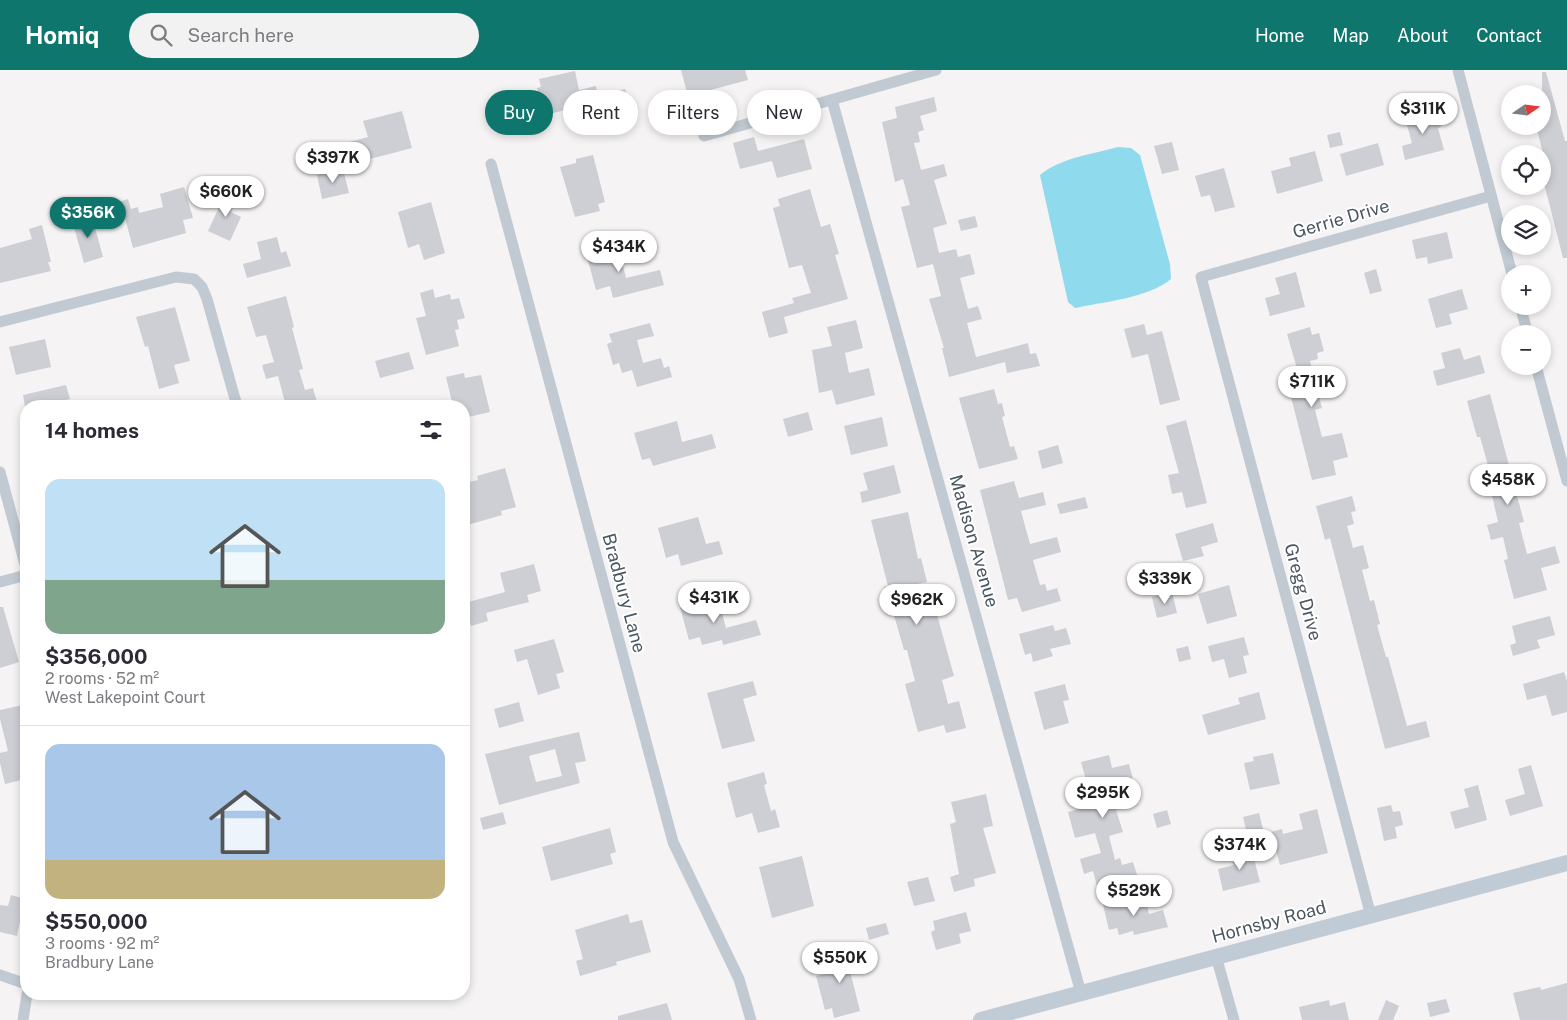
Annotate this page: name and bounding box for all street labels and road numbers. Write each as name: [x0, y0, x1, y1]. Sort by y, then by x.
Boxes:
street label: Gerrie Drive: [1290, 195, 1392, 242]
street label: Madison Avenue: [946, 472, 1003, 610]
street label: Bradbury Lane: [598, 531, 651, 655]
street label: Gregg Drive: [1280, 541, 1327, 643]
street label: Hornsby Road: [1209, 896, 1328, 947]

